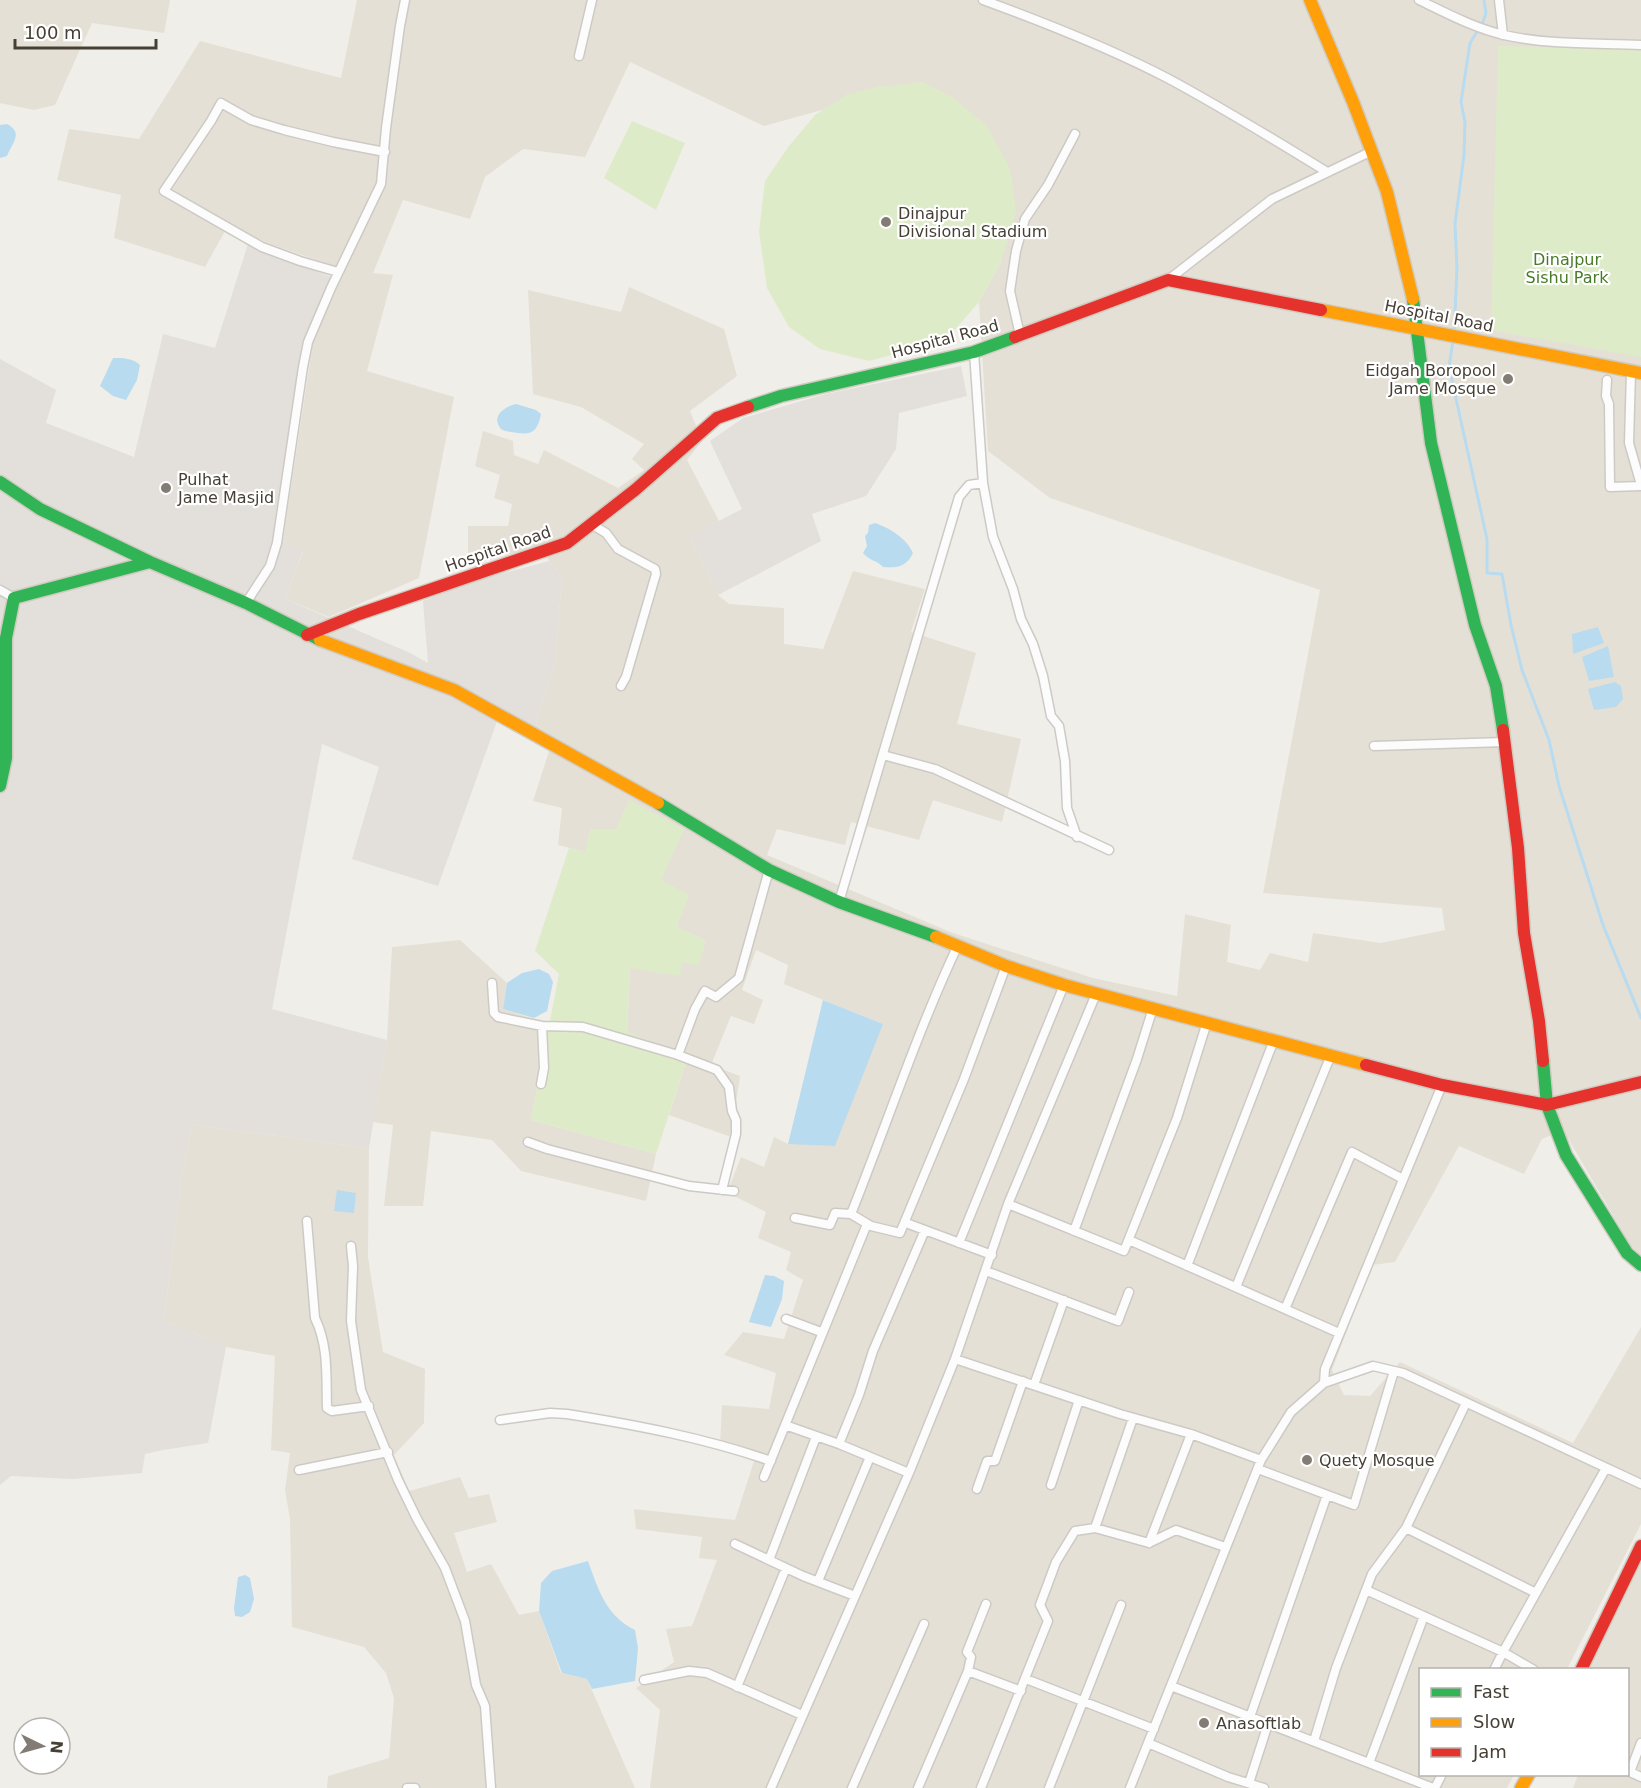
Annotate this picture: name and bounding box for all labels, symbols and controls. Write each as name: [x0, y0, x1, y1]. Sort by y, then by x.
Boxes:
scale bar: [15, 12, 156, 50]
text: 100 m: [24, 22, 82, 43]
place label: Dinajpur Divisional Stadium: [898, 204, 1047, 241]
marker: Dinajpur Divisional Stadium: [879, 215, 893, 229]
park label: Dinajpur Sishu Park: [1526, 250, 1609, 287]
street label: Hospital Road: [1383, 296, 1495, 336]
street label: Hospital Road: [889, 316, 1001, 362]
place label: Eidgah Boropool Jame Mosque: [1365, 361, 1496, 398]
marker: Eidgah Boropool Jame Mosque: [1501, 372, 1515, 386]
place label: Pulhat Jame Masjid: [177, 470, 274, 507]
marker: Pulhat Jame Masjid: [159, 481, 173, 495]
street label: Hospital Road: [443, 522, 553, 576]
place label: Quety Mosque: [1319, 1451, 1434, 1470]
marker: Quety Mosque: [1300, 1453, 1314, 1467]
legend: [1419, 1668, 1629, 1776]
text: Fast: [1473, 1681, 1509, 1702]
text: Slow: [1473, 1711, 1515, 1732]
place label: Anasoftlab: [1216, 1714, 1301, 1733]
north arrow: [12, 1716, 72, 1776]
marker: Anasoftlab: [1197, 1716, 1211, 1730]
text: N: [46, 1740, 66, 1755]
text: Jam: [1472, 1741, 1507, 1762]

